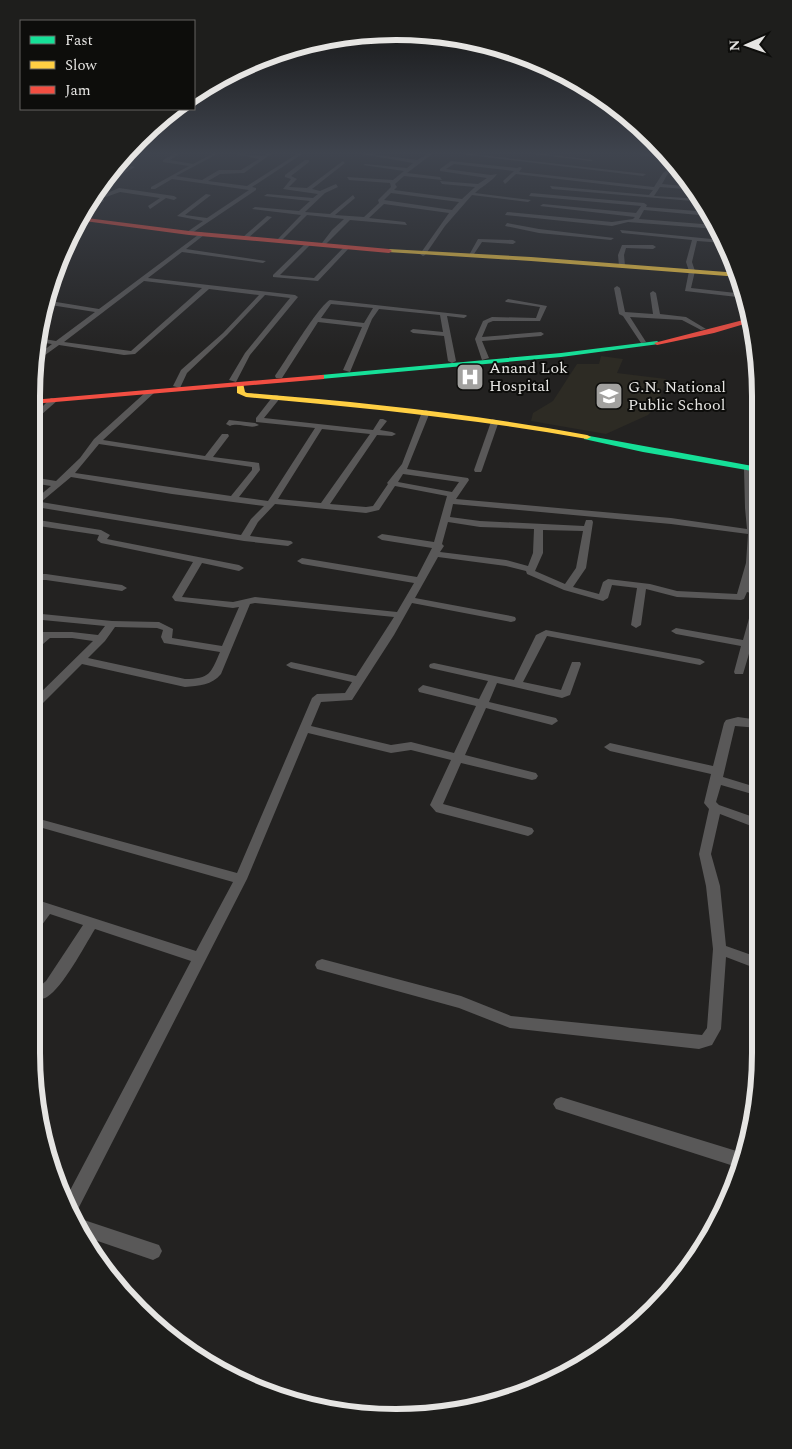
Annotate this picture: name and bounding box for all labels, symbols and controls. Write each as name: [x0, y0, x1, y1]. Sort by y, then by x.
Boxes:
legend: [20, 20, 195, 110]
north arrow: [722, 20, 772, 70]
text: Fast: [65, 29, 93, 52]
text: N: [724, 39, 745, 52]
text: Slow: [65, 54, 97, 77]
text: Jam: [65, 79, 91, 102]
place label: Anand Lok Hospital: [489, 356, 568, 398]
hospital icon: Anand Lok Hospital: [455, 362, 485, 392]
place label: G.N. National Public School: [628, 375, 726, 417]
school or university icon: G.N. National Public School: [594, 381, 624, 411]

